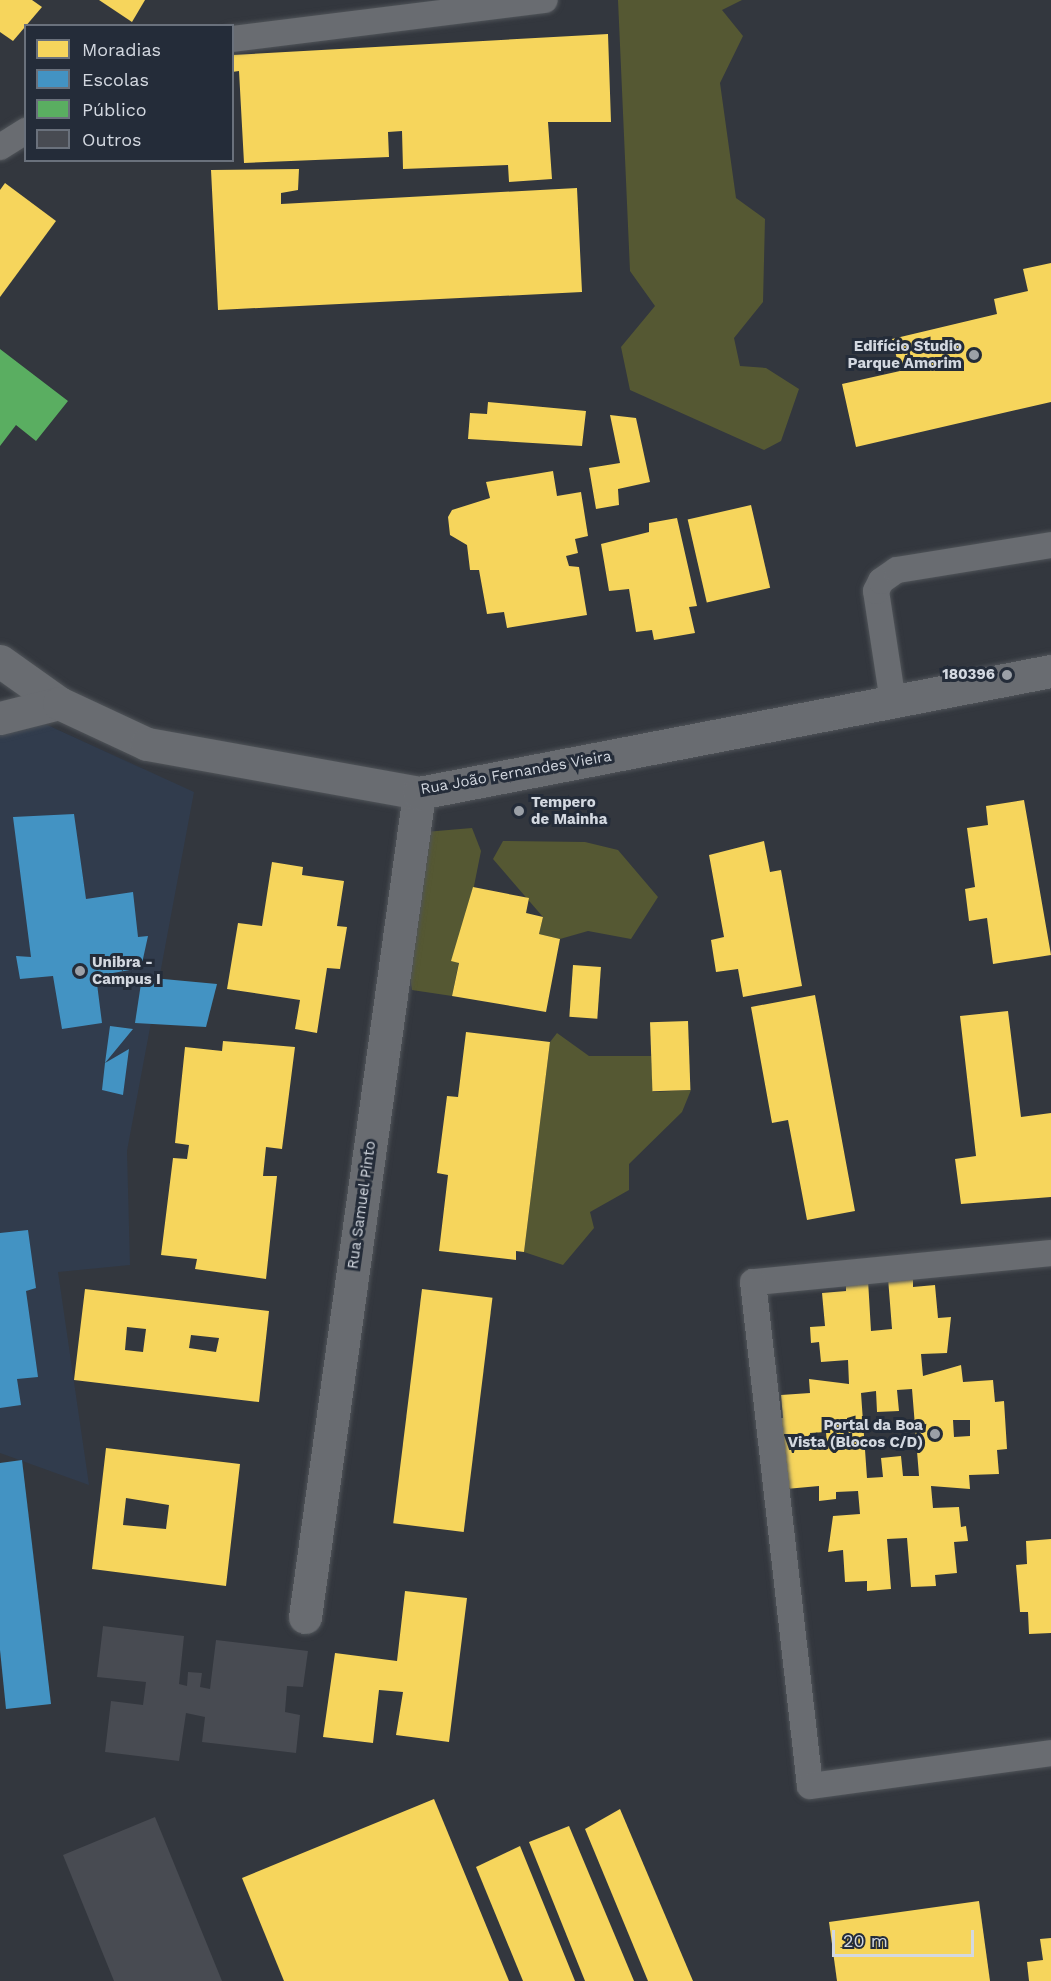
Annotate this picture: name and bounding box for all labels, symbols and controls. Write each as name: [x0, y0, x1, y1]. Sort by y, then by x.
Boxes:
legend: [24, 24, 234, 162]
text: Moradias: [82, 39, 161, 60]
text: Escolas: [82, 69, 149, 90]
text: Público: [82, 99, 147, 120]
text: Outros: [82, 129, 141, 150]
place label: Edifício Studio Parque Amorim: [847, 337, 962, 372]
marker: Edifício Studio Parque Amorim: [967, 348, 981, 362]
place label: 180396: [942, 666, 995, 684]
marker: 180396: [1000, 668, 1014, 682]
street label: Rua João Fernandes Vieira: [419, 747, 613, 799]
place label: Tempero de Mainha: [531, 793, 607, 828]
marker: Tempero de Mainha: [512, 804, 526, 818]
place label: Unibra - Campus I: [92, 953, 161, 988]
marker: Unibra - Campus I: [73, 964, 87, 978]
street label: Rua Samuel Pinto: [344, 1139, 380, 1271]
place label: Portal da Boa Vista (Blocos C/D): [788, 1416, 923, 1451]
marker: Portal da Boa Vista (Blocos C/D): [928, 1427, 942, 1441]
scale bar: [835, 1918, 978, 1956]
text: 20 m: [843, 1930, 888, 1951]

